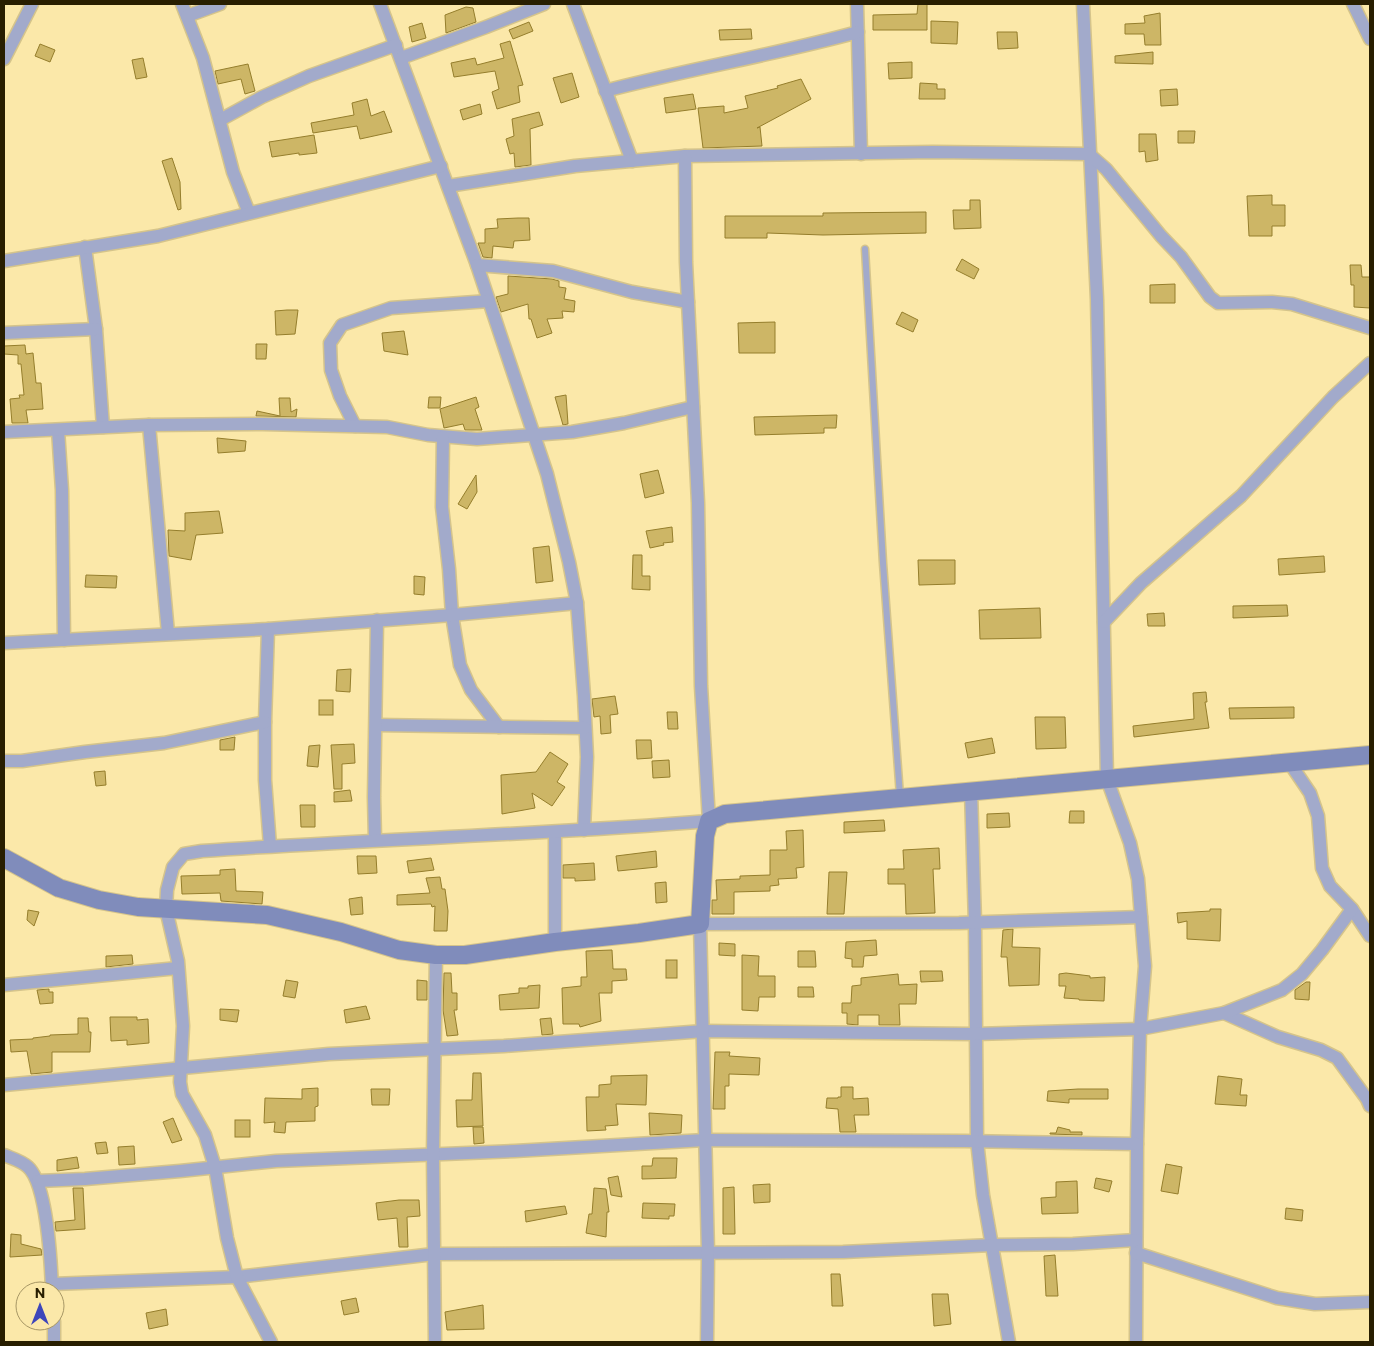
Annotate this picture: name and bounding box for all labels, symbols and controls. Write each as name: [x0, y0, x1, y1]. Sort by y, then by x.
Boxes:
north arrow: [15, 1281, 65, 1331]
text: N: [35, 1284, 45, 1301]

